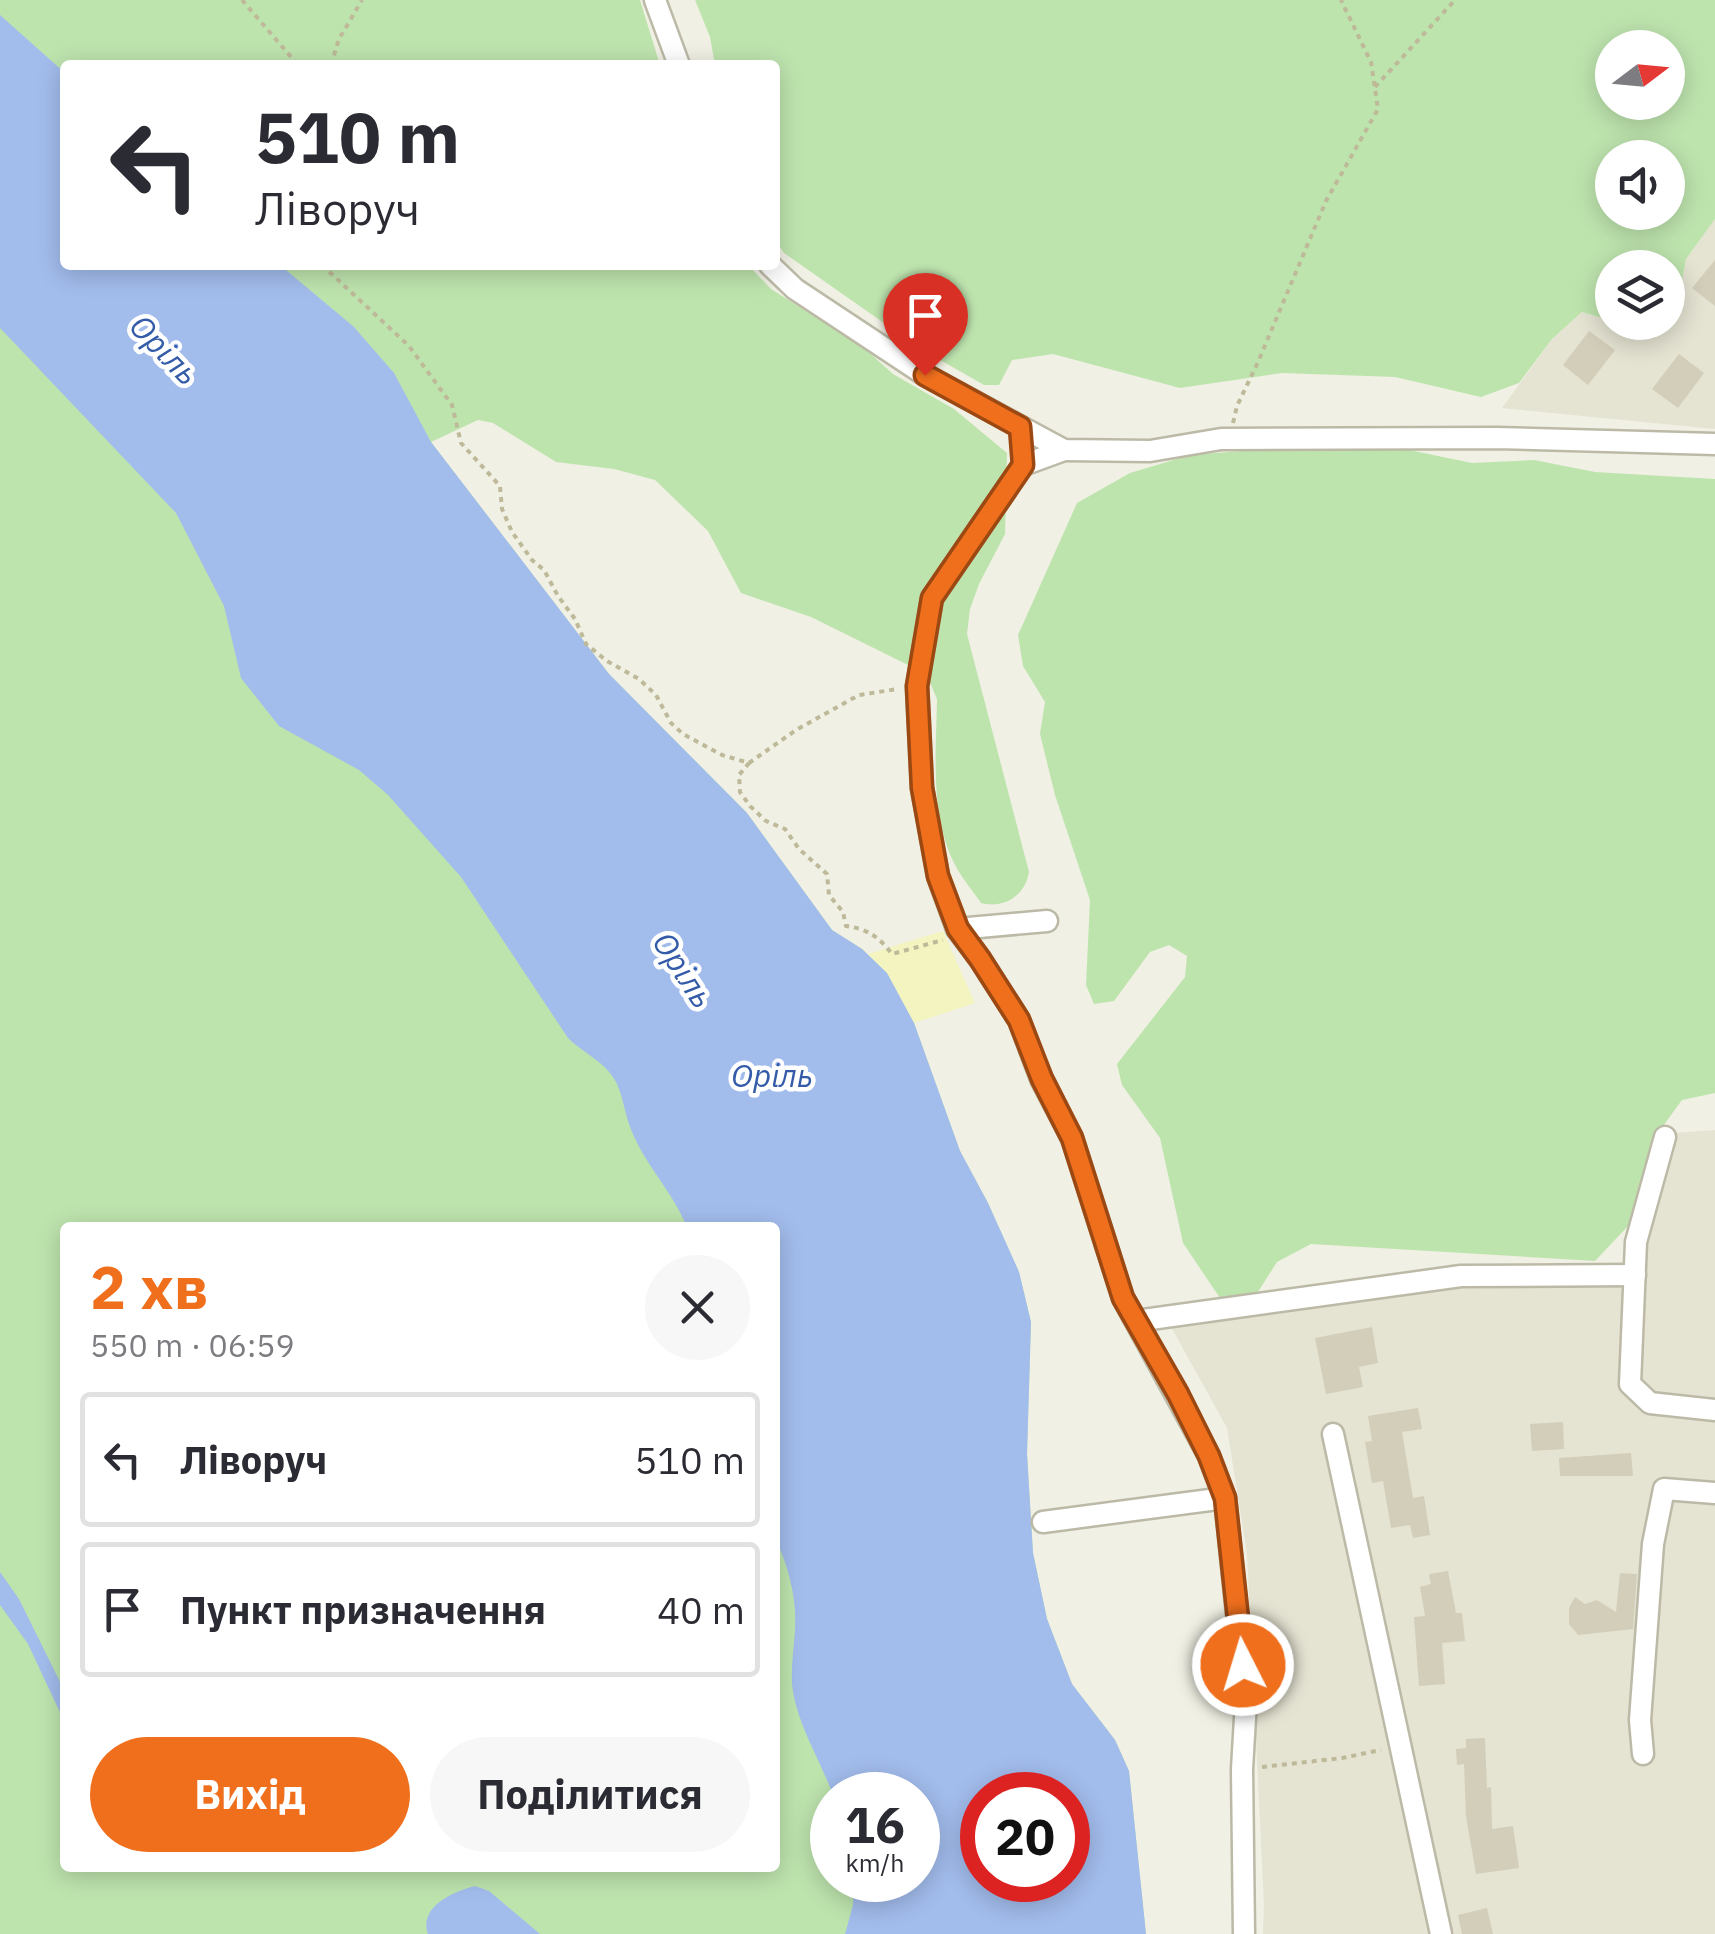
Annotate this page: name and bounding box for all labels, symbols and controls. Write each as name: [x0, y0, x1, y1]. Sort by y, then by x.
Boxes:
north arrow: [1595, 30, 1685, 120]
map controls: [1595, 30, 1685, 340]
text: 510 m: [255, 91, 460, 182]
icon: left: [90, 100, 220, 230]
button: sound: [1595, 140, 1685, 230]
text: Ліворуч: [255, 179, 420, 237]
button: layers: [1595, 250, 1685, 340]
pin: [883, 273, 968, 376]
icon: arrive: [898, 288, 953, 343]
water label: Оріль: [121, 305, 208, 394]
water label: Оріль: [644, 923, 724, 1016]
water label: Орiль: [731, 1054, 813, 1096]
text: 2 хв: [90, 1247, 208, 1326]
button: close: [645, 1255, 750, 1360]
text: 550 m · 06:59: [90, 1324, 295, 1366]
icon: left: [95, 1432, 150, 1487]
text: Ліворуч: [180, 1435, 327, 1484]
text: 510 m: [634, 1435, 745, 1484]
icon: arrive: [95, 1582, 150, 1637]
text: Пункт призначення: [180, 1585, 546, 1634]
text: 40 m: [657, 1585, 745, 1634]
position arrow: [1191, 1613, 1295, 1717]
button: Вихід: [90, 1737, 410, 1852]
button: Поділитися: [430, 1737, 750, 1852]
speed limit sign: 20: [960, 1772, 1090, 1902]
text: 16: [845, 1792, 905, 1857]
text: km/h: [846, 1846, 904, 1879]

